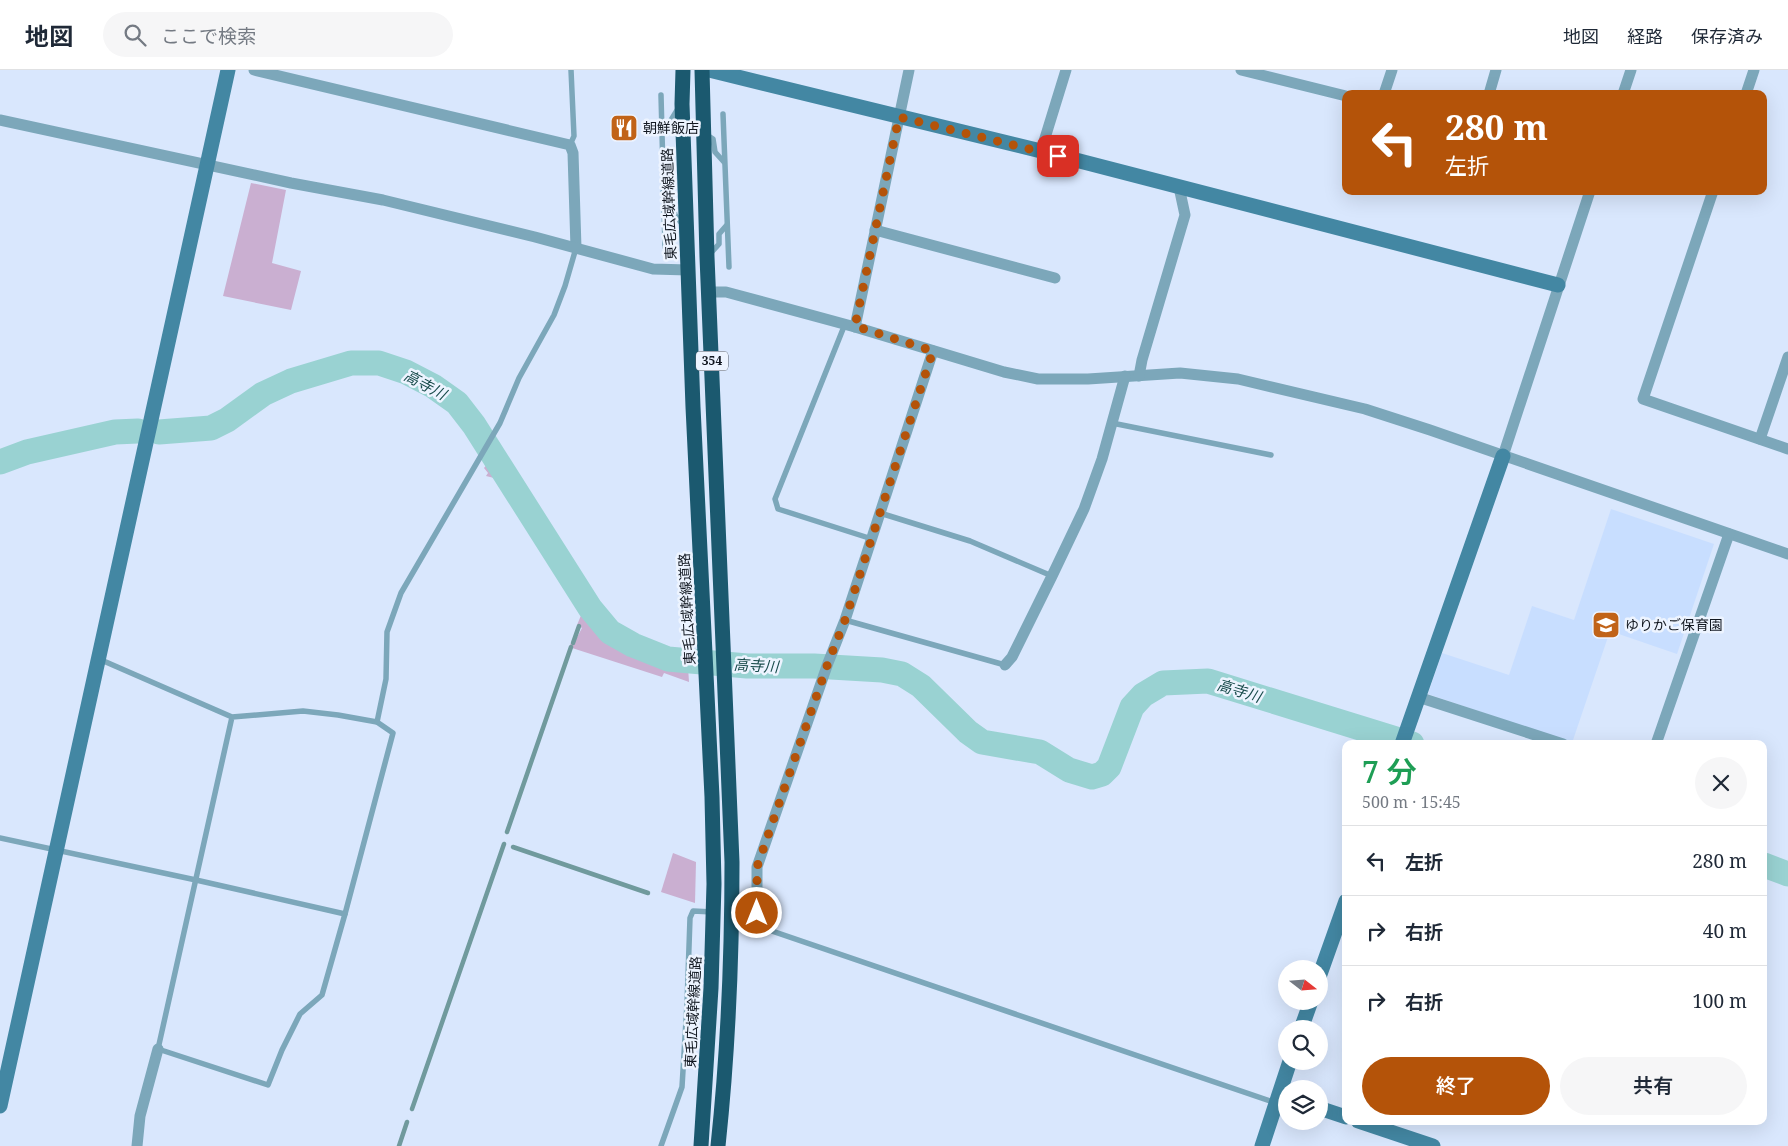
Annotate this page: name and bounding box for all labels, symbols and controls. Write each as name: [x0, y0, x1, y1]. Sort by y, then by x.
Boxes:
search box: [103, 12, 453, 57]
text: 地図: [25, 19, 73, 52]
icon: search: [121, 21, 149, 49]
text: ここで検索: [161, 23, 256, 49]
text: 地図: [1563, 24, 1599, 48]
text: 経路: [1627, 24, 1663, 48]
text: 保存済み: [1691, 24, 1763, 48]
text: 280 m: [1445, 103, 1548, 150]
icon: left: [1362, 110, 1427, 175]
restaurant icon: 朝鮮飯店: [609, 113, 639, 143]
place label: 朝鮮飯店: [643, 118, 699, 137]
pin: [1037, 135, 1079, 177]
icon: arrive: [1044, 142, 1072, 170]
street label: 東毛広域幹線道路: [657, 148, 680, 260]
text: 左折: [1445, 150, 1489, 180]
road number: 354: [696, 352, 728, 370]
water label: 高寺川: [401, 365, 452, 404]
street label: 東毛広域幹線道路: [674, 553, 699, 665]
school or university icon: ゆりかご保育園: [1591, 610, 1621, 640]
place label: ゆりかご保育園: [1625, 615, 1723, 634]
water label: 高寺川: [733, 654, 781, 676]
water label: 高寺川: [1215, 674, 1266, 707]
text: 7 分: [1362, 751, 1417, 792]
button: close: [1695, 757, 1747, 809]
text: 500 m · 15:45: [1362, 791, 1461, 813]
icon: left: [1362, 847, 1390, 875]
text: 280 m: [1692, 848, 1747, 874]
text: 左折: [1405, 849, 1443, 875]
position arrow: [730, 886, 782, 938]
icon: right: [1362, 917, 1390, 945]
text: 40 m: [1703, 918, 1747, 944]
text: 右折: [1405, 919, 1443, 945]
street label: 東毛広域幹線道路: [680, 956, 705, 1068]
north arrow: [1278, 960, 1328, 1010]
map controls: [1278, 960, 1328, 1130]
icon: right: [1362, 987, 1390, 1015]
text: 100 m: [1692, 988, 1747, 1014]
text: 右折: [1405, 989, 1443, 1015]
button: search: [1278, 1020, 1328, 1070]
button: 終了: [1362, 1057, 1550, 1115]
button: 共有: [1560, 1057, 1747, 1115]
button: layers: [1278, 1080, 1328, 1130]

